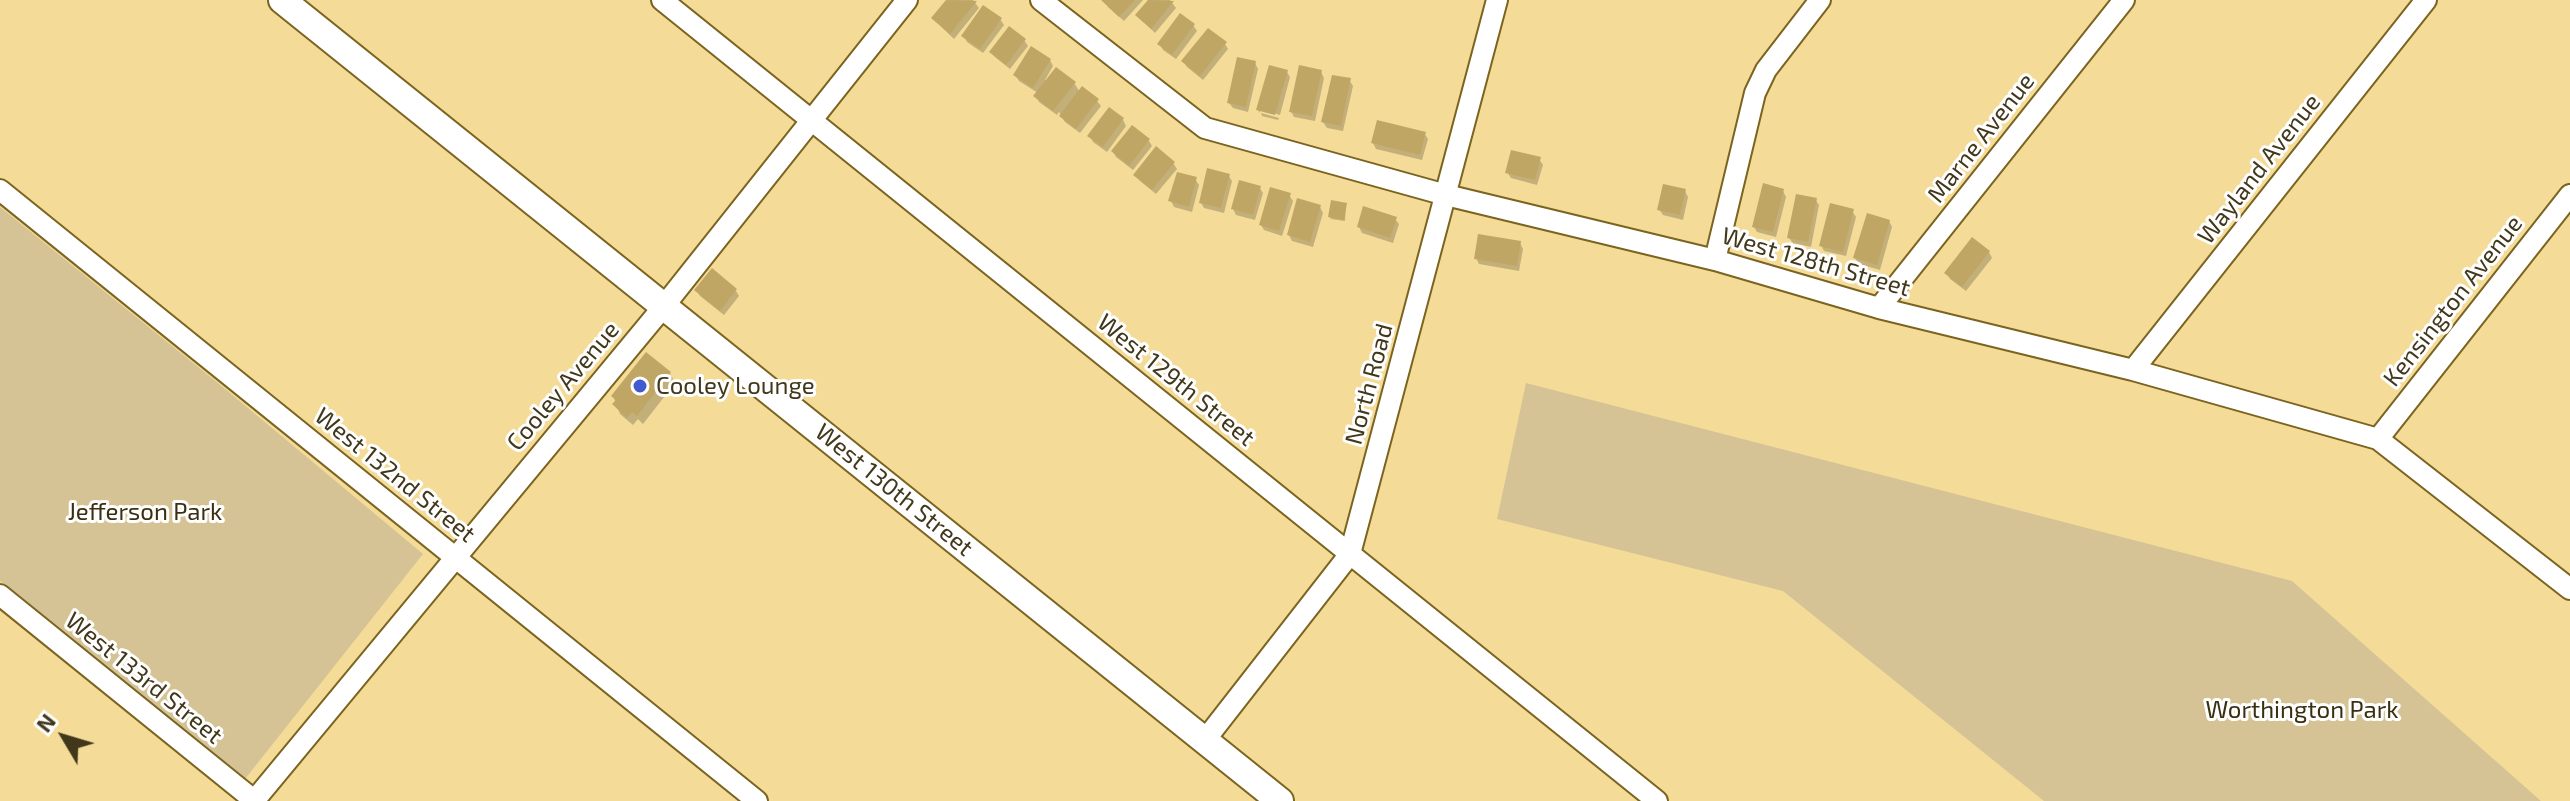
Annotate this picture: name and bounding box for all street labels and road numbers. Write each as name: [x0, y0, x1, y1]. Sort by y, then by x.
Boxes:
street label: Marne Avenue: [1921, 67, 2041, 209]
street label: Wayland Avenue: [2192, 88, 2326, 250]
street label: Kensington Avenue: [2377, 210, 2529, 392]
street label: West 128th Street: [1718, 221, 1914, 303]
street label: West 129th Street: [1092, 308, 1260, 452]
street label: Cooley Avenue: [501, 316, 625, 456]
street label: North Road: [1339, 320, 1399, 448]
street label: West 132nd Street: [309, 401, 481, 549]
street label: West 130th Street: [809, 418, 979, 562]
street label: West 133rd Street: [60, 606, 228, 750]

